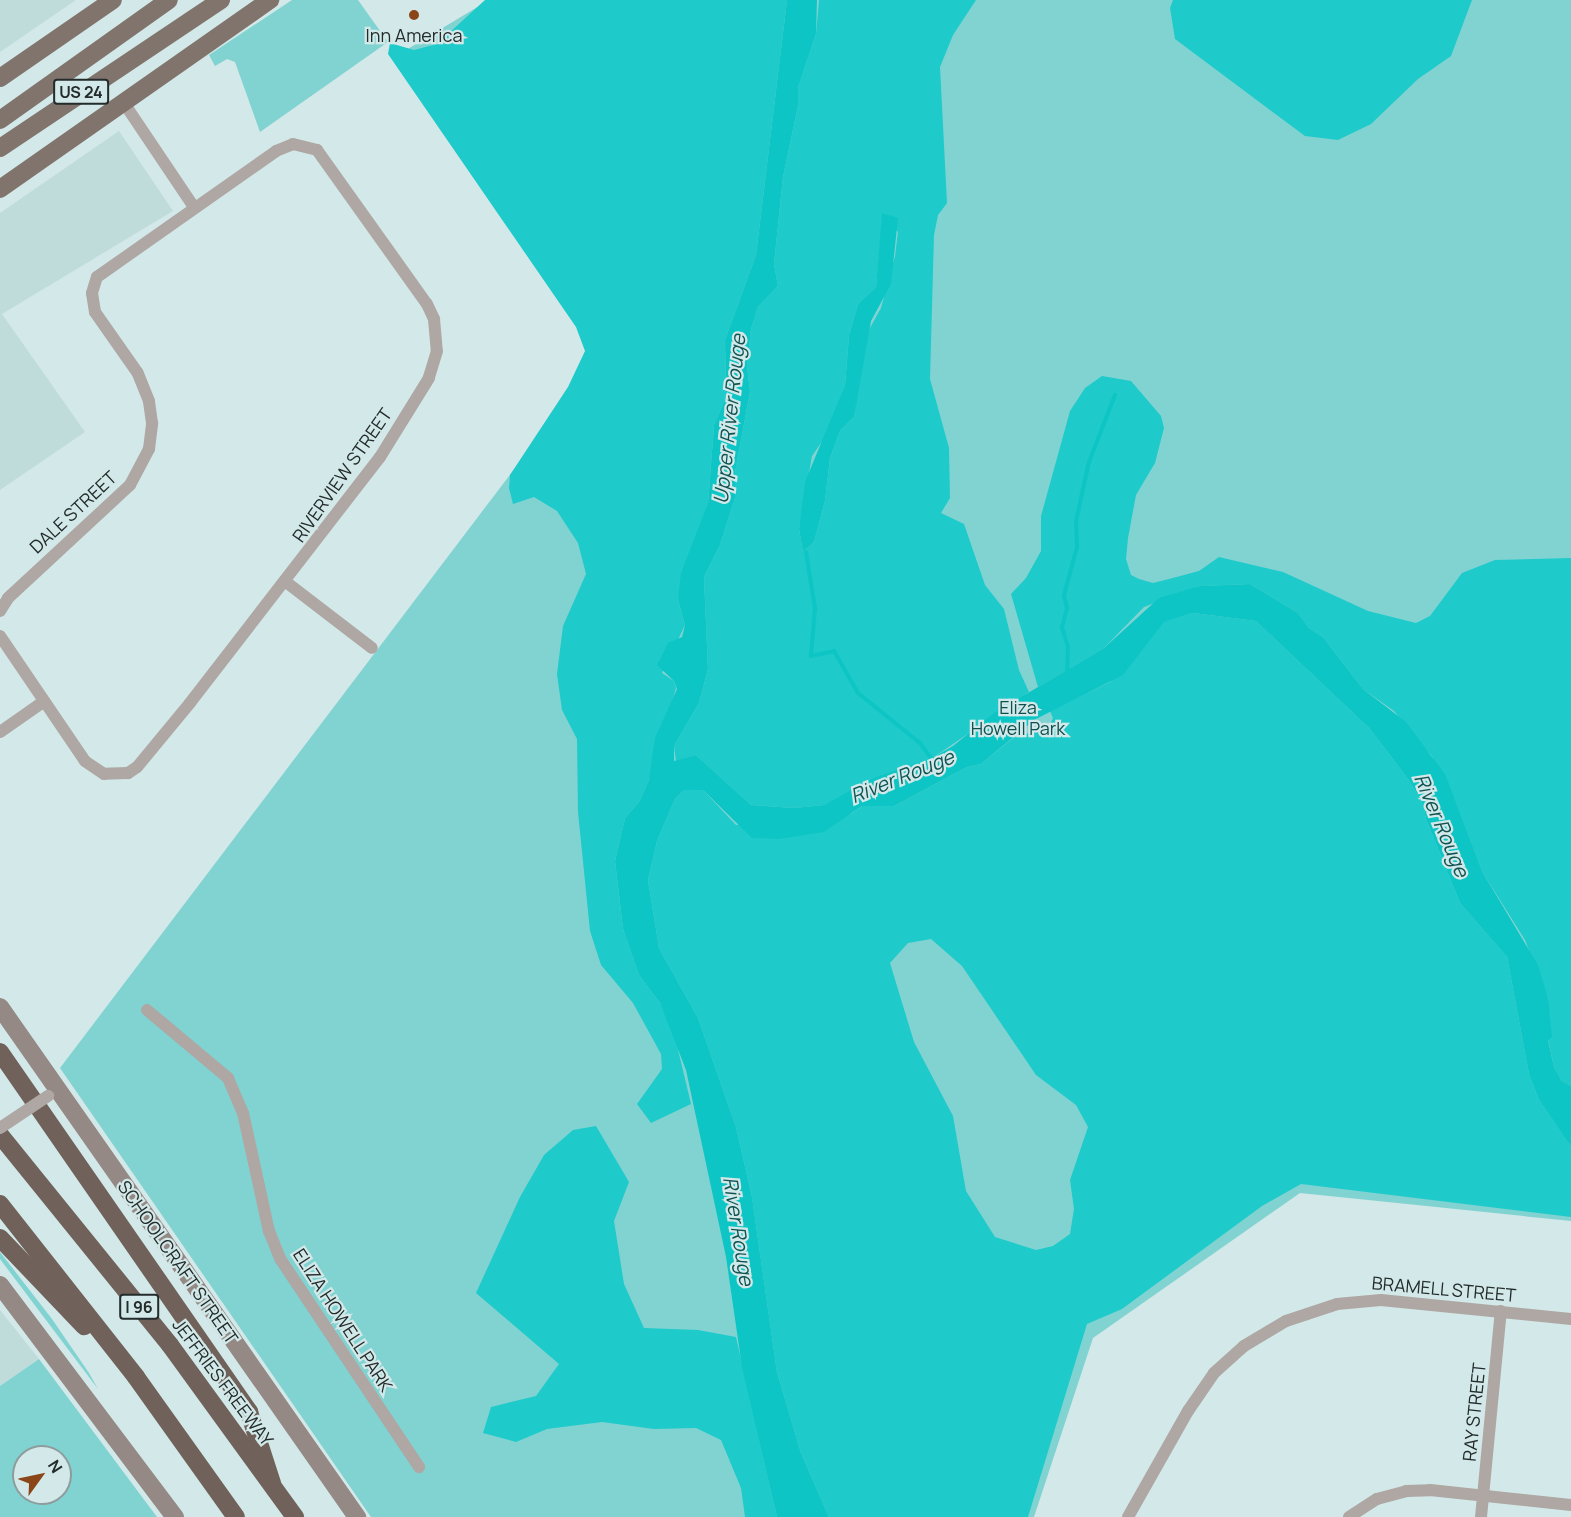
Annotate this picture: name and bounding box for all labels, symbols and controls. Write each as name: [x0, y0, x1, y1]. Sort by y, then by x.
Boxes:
marker: Inn America: [407, 8, 421, 22]
place label: Inn America: [366, 24, 462, 46]
road number: US 24: [52, 79, 110, 105]
water label: Upper River Rouge: [708, 333, 750, 505]
street label: RIVERVIEW STREET: [288, 404, 396, 546]
street label: DALE STREET: [25, 466, 121, 558]
park label: Eliza Howell Park: [971, 697, 1065, 740]
water label: River Rouge: [847, 744, 957, 808]
water label: River Rouge: [1410, 770, 1474, 880]
water label: River Rouge: [719, 1175, 759, 1287]
street label: SCHOOLCRAFT STREET: [113, 1176, 243, 1348]
street label: ELIZA HOWELL PARK: [288, 1244, 398, 1396]
street label: BRAMELL STREET: [1371, 1272, 1517, 1306]
road number: I 96: [118, 1294, 160, 1320]
street label: JEFFRIES FREEWAY: [168, 1314, 278, 1450]
street label: RAY STREET: [1458, 1361, 1490, 1463]
north arrow: [12, 1445, 72, 1505]
text: N: [43, 1455, 68, 1477]

